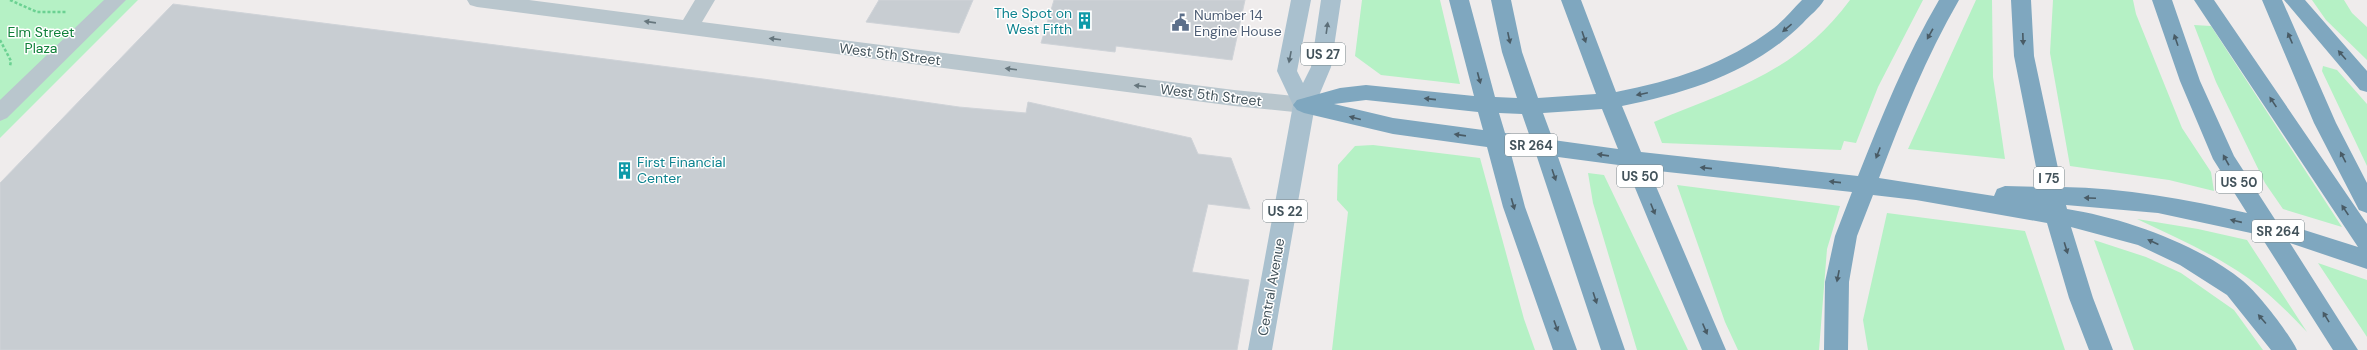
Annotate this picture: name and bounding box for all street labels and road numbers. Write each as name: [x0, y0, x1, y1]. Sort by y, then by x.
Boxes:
street label: West 5th Street: [838, 39, 942, 69]
road number: US 27: [1301, 43, 1345, 65]
street label: West 5th Street: [1159, 80, 1263, 110]
road number: SR 264: [1505, 134, 1557, 156]
road number: US 50: [1617, 165, 1663, 187]
road number: I 75: [2034, 167, 2064, 189]
road number: US 50: [2216, 171, 2262, 193]
road number: US 22: [1263, 200, 1307, 222]
road number: SR 264: [2252, 220, 2304, 242]
street label: Central Avenue: [1254, 237, 1288, 337]

